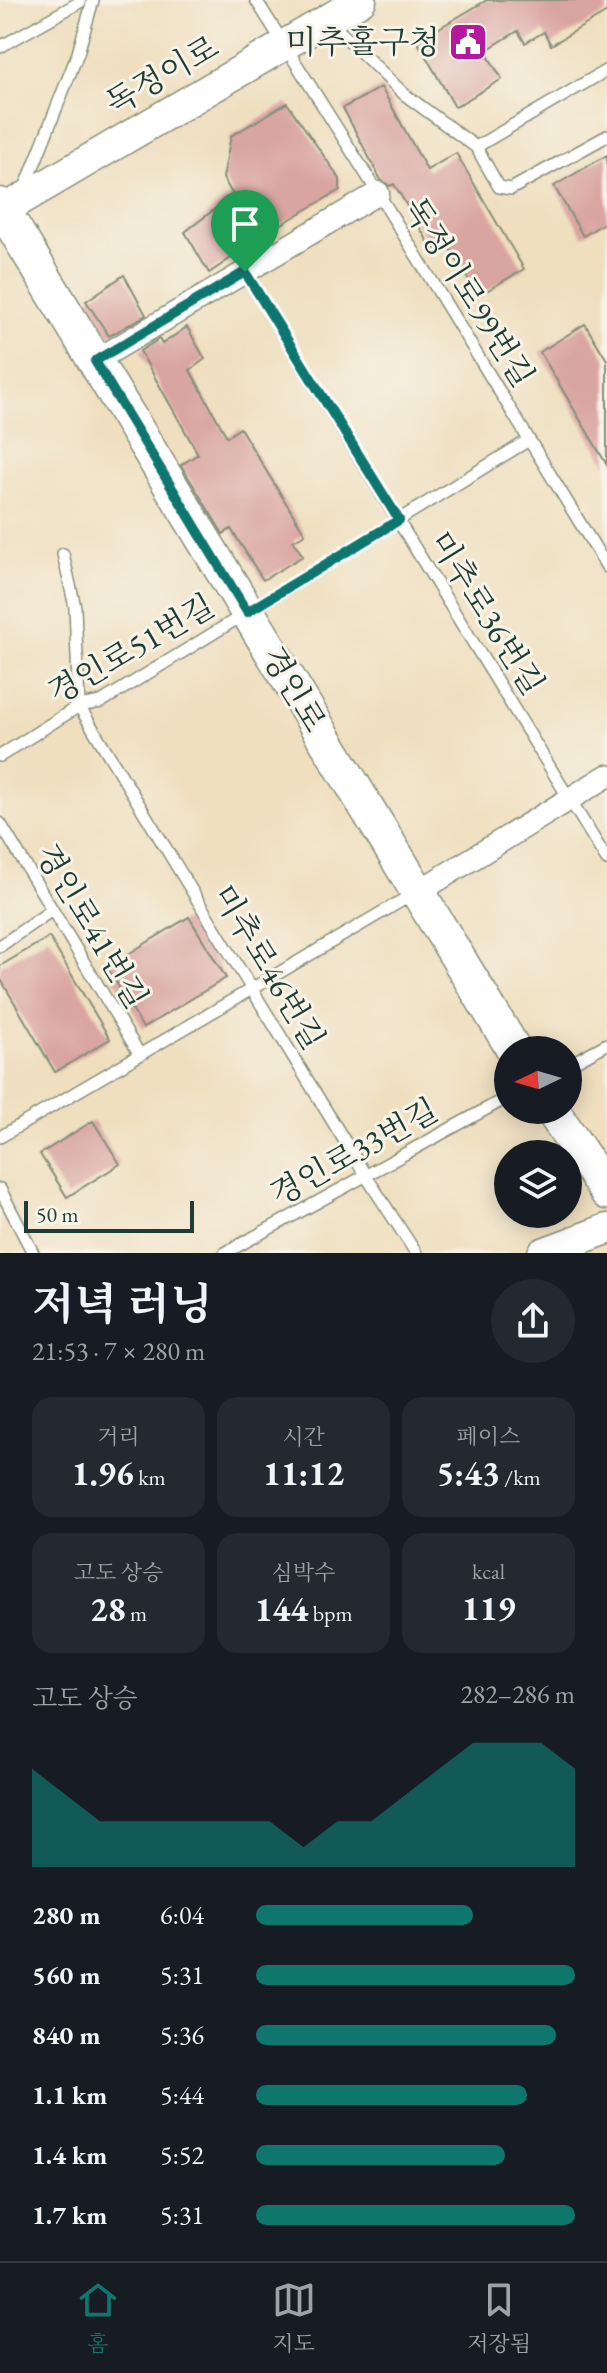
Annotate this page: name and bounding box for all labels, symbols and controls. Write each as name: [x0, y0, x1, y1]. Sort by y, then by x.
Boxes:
place label: 미추홀구청: [285, 21, 440, 63]
public building icon: 미추홀구청: [447, 21, 489, 63]
street label: 독정이로: [98, 26, 226, 124]
street label: 독정이로99번길: [394, 189, 544, 395]
pin: [211, 190, 279, 272]
icon: arrive: [223, 202, 267, 246]
street label: 미추로36번길: [420, 523, 554, 703]
street label: 경인로51번길: [40, 584, 222, 714]
street label: 경인로: [252, 638, 336, 740]
street label: 경인로41번길: [26, 836, 158, 1016]
street label: 미추로46번길: [203, 877, 335, 1057]
north arrow: [494, 1036, 582, 1124]
map controls: [494, 1036, 582, 1228]
street label: 경인로33번길: [263, 1089, 445, 1215]
button: layers: [494, 1140, 582, 1228]
scale bar: [24, 1197, 194, 1233]
text: 50 m: [36, 1200, 79, 1229]
text: 저녁 러닝: [32, 1275, 212, 1332]
button: share: [491, 1279, 575, 1363]
text: 21:53 · 7 × 280 m: [32, 1334, 205, 1368]
text: 거리: [97, 1422, 140, 1451]
text: 시간: [282, 1422, 325, 1451]
text: 페이스: [457, 1422, 520, 1451]
text: 1.96: [71, 1451, 134, 1495]
text: 11:12: [263, 1451, 344, 1495]
text: 5:43: [436, 1451, 500, 1495]
text: km: [134, 1463, 166, 1492]
text: /km: [500, 1463, 541, 1492]
text: kcal: [472, 1557, 505, 1586]
text: 고도 상승: [74, 1558, 163, 1587]
text: 심박수: [272, 1558, 335, 1587]
text: 119: [462, 1586, 515, 1630]
text: 28: [90, 1587, 126, 1631]
text: 144: [254, 1587, 308, 1631]
text: m: [126, 1599, 147, 1628]
text: bpm: [308, 1599, 353, 1628]
text: 282–286 m: [460, 1677, 575, 1711]
text: 고도 상승: [32, 1681, 138, 1715]
text: 280 m: [32, 1898, 100, 1932]
text: 6:04: [160, 1898, 204, 1932]
text: 560 m: [32, 1958, 100, 1992]
text: 5:31: [160, 1958, 204, 1992]
text: 840 m: [32, 2018, 100, 2052]
text: 5:36: [160, 2018, 204, 2052]
text: 1.1 km: [32, 2078, 107, 2112]
text: 5:44: [160, 2078, 204, 2112]
text: 1.4 km: [32, 2138, 107, 2172]
text: 5:52: [160, 2138, 204, 2172]
text: 1.7 km: [32, 2198, 107, 2232]
text: 5:31: [160, 2198, 204, 2232]
tab: 홈: [76, 2278, 120, 2358]
tab: 지도: [272, 2278, 316, 2358]
tab: 저장됨: [467, 2278, 531, 2358]

